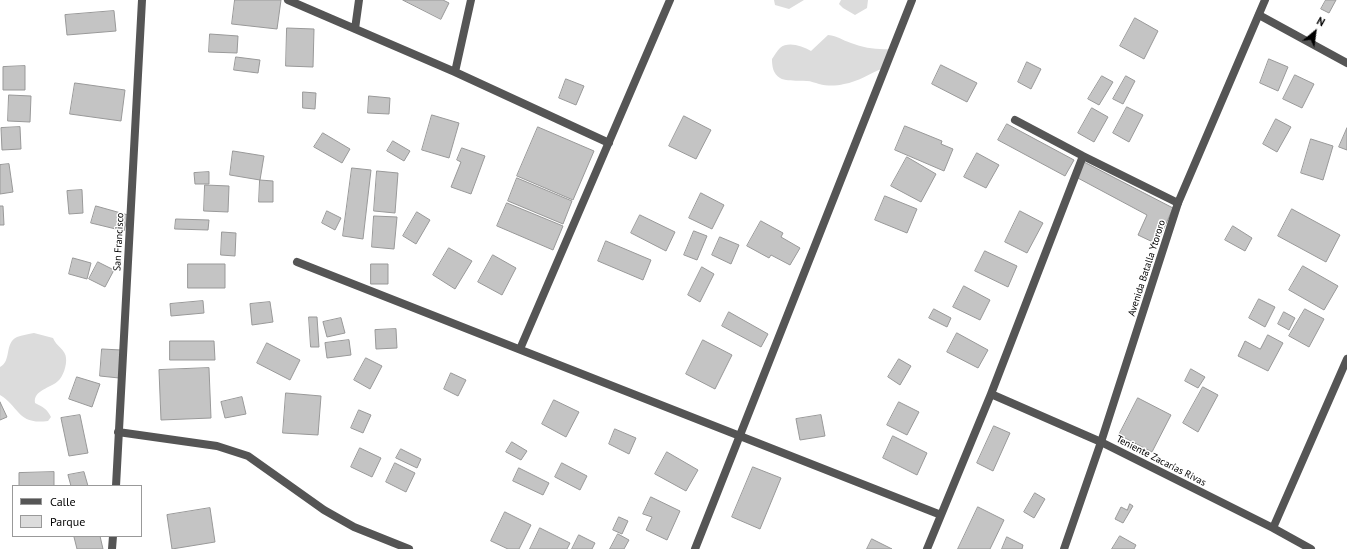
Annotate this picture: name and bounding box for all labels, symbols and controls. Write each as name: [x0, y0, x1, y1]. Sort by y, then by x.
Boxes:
north arrow: [1295, 12, 1335, 52]
text: N: [1314, 14, 1327, 29]
street label: San Francisco: [111, 213, 127, 271]
street label: Avenida Batalla Ytororo: [1126, 218, 1168, 318]
street label: Teniente Zacarías Rivas: [1114, 433, 1208, 489]
legend: [12, 485, 142, 537]
text: Calle: [50, 494, 76, 509]
text: Parque: [50, 514, 85, 529]

